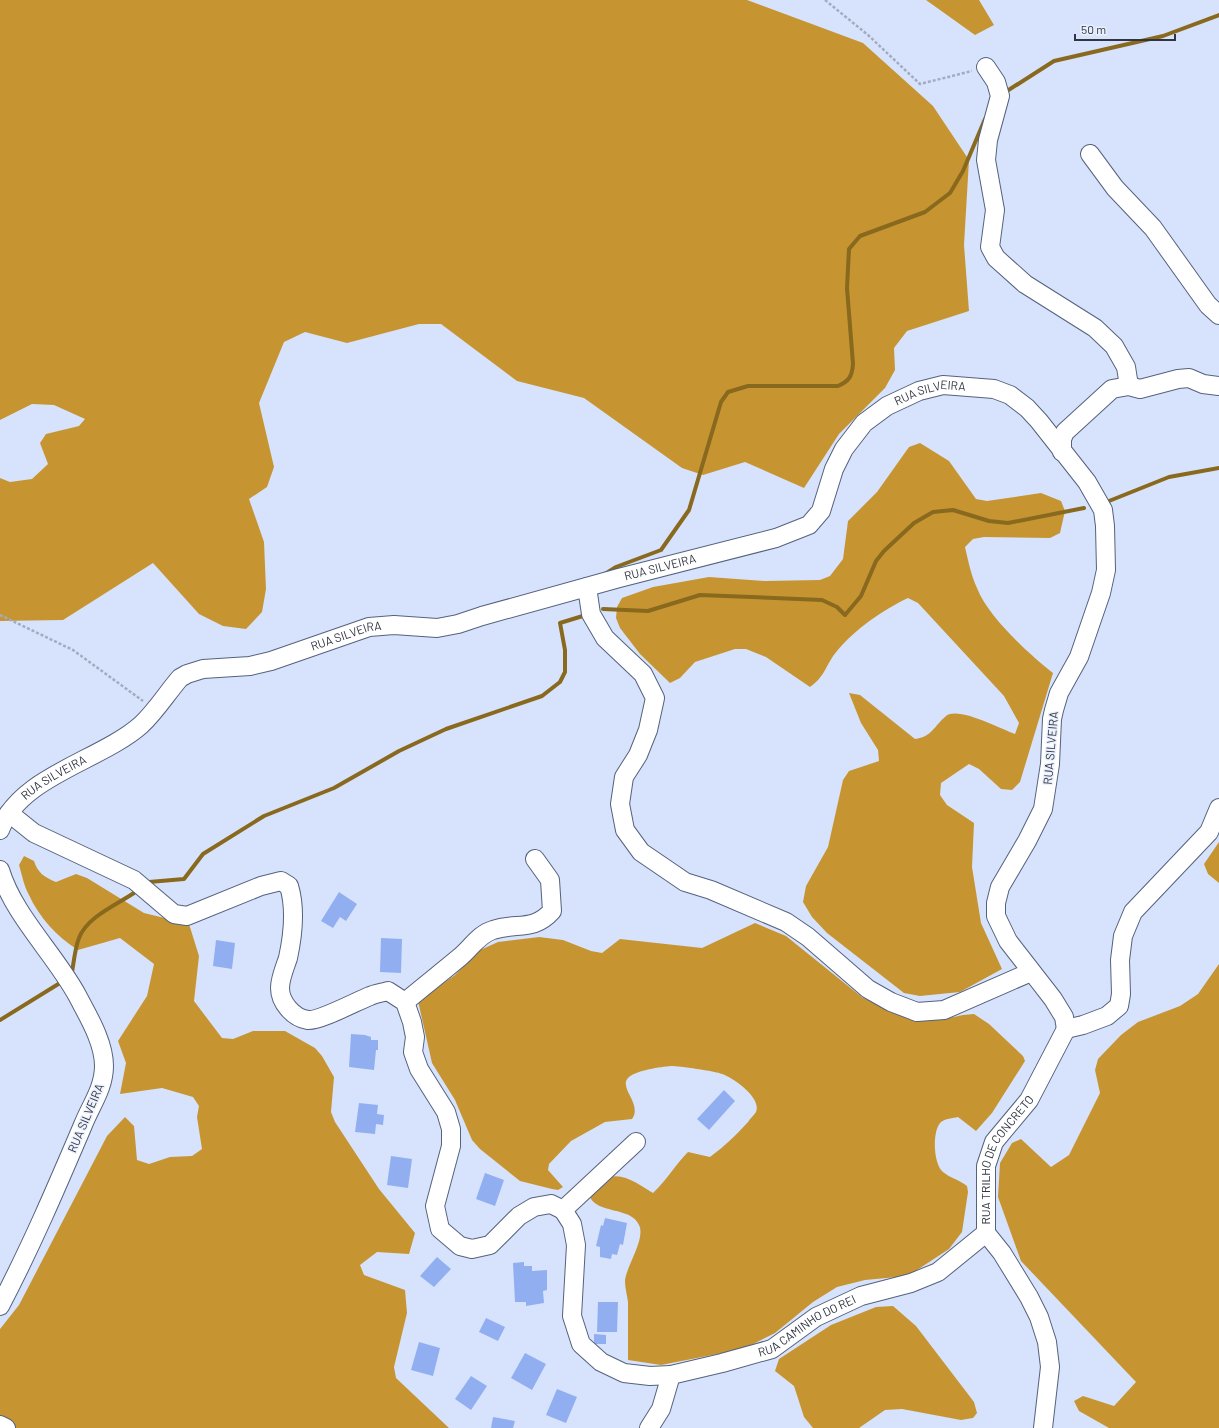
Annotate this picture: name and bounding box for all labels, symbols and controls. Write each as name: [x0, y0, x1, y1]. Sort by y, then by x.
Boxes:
scale bar: [1075, 16, 1175, 42]
text: 50 m: [1081, 22, 1106, 36]
street label: RUA SILVEIRA: [892, 377, 966, 408]
street label: RUA SILVEIRA: [623, 551, 697, 582]
street label: RUA SILVEIRA: [308, 618, 382, 653]
street label: RUA SILVEIRA: [1040, 711, 1060, 785]
street label: RUA SILVEIRA: [18, 752, 88, 802]
street label: RUA SILVEIRA: [64, 1081, 106, 1154]
street label: RUA TRILHO DE CONCRETO: [978, 1092, 1036, 1225]
street label: RUA CAMINHO DO REI: [756, 1291, 858, 1359]

